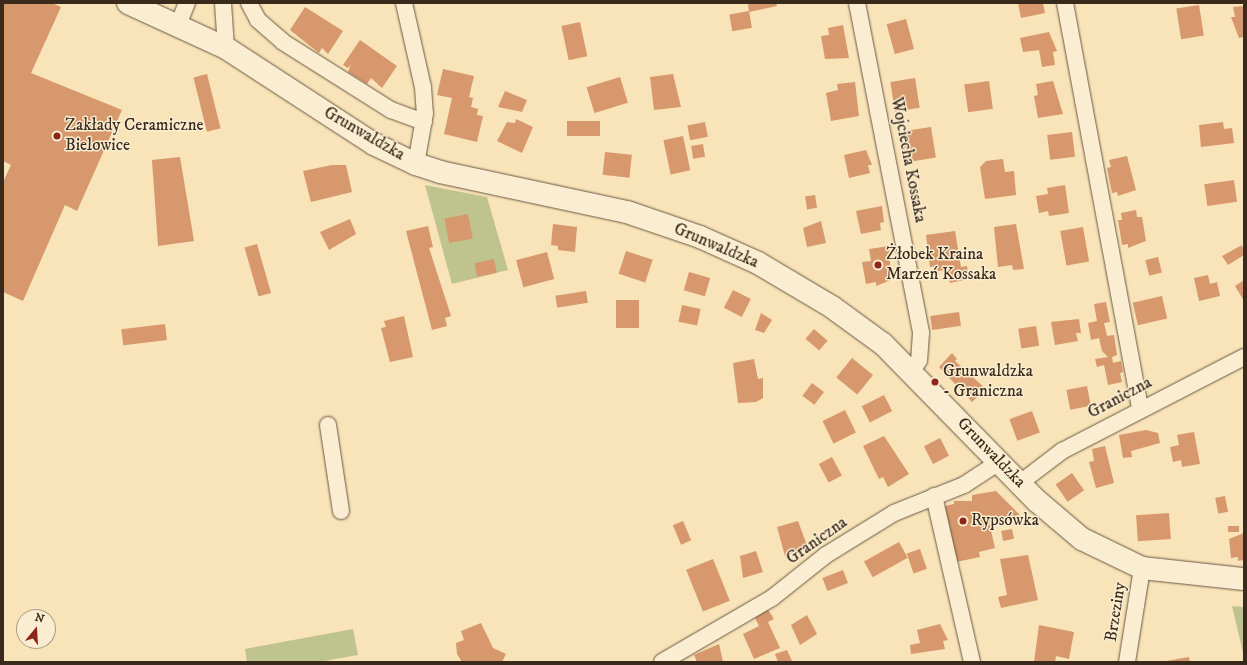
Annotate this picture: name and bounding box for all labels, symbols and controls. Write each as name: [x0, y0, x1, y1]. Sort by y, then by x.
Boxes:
street label: Wojciecha Kossaka: [886, 96, 930, 224]
street label: Grunwaldzka: [320, 103, 408, 165]
place label: Zakłady Ceramiczne Bielowice: [65, 116, 204, 156]
marker: Zakłady Ceramiczne Bielowice: [52, 131, 62, 141]
street label: Grunwaldzka: [671, 219, 761, 273]
place label: Żłobek Kraina Marzeń Kossaka: [886, 245, 996, 285]
marker: Żłobek Kraina Marzeń Kossaka: [873, 260, 883, 270]
place label: Grunwaldzka - Graniczna: [943, 362, 1033, 402]
street label: Graniczna: [1085, 373, 1155, 423]
marker: Grunwaldzka - Graniczna: [930, 377, 940, 387]
street label: Grunwaldzka: [952, 414, 1030, 492]
place label: Rypsówka: [971, 511, 1039, 531]
street label: Graniczna: [783, 513, 851, 569]
marker: Rypsówka: [958, 516, 968, 526]
street label: Brzeziny: [1101, 581, 1131, 643]
north arrow: [16, 609, 56, 649]
text: N: [33, 610, 46, 627]

